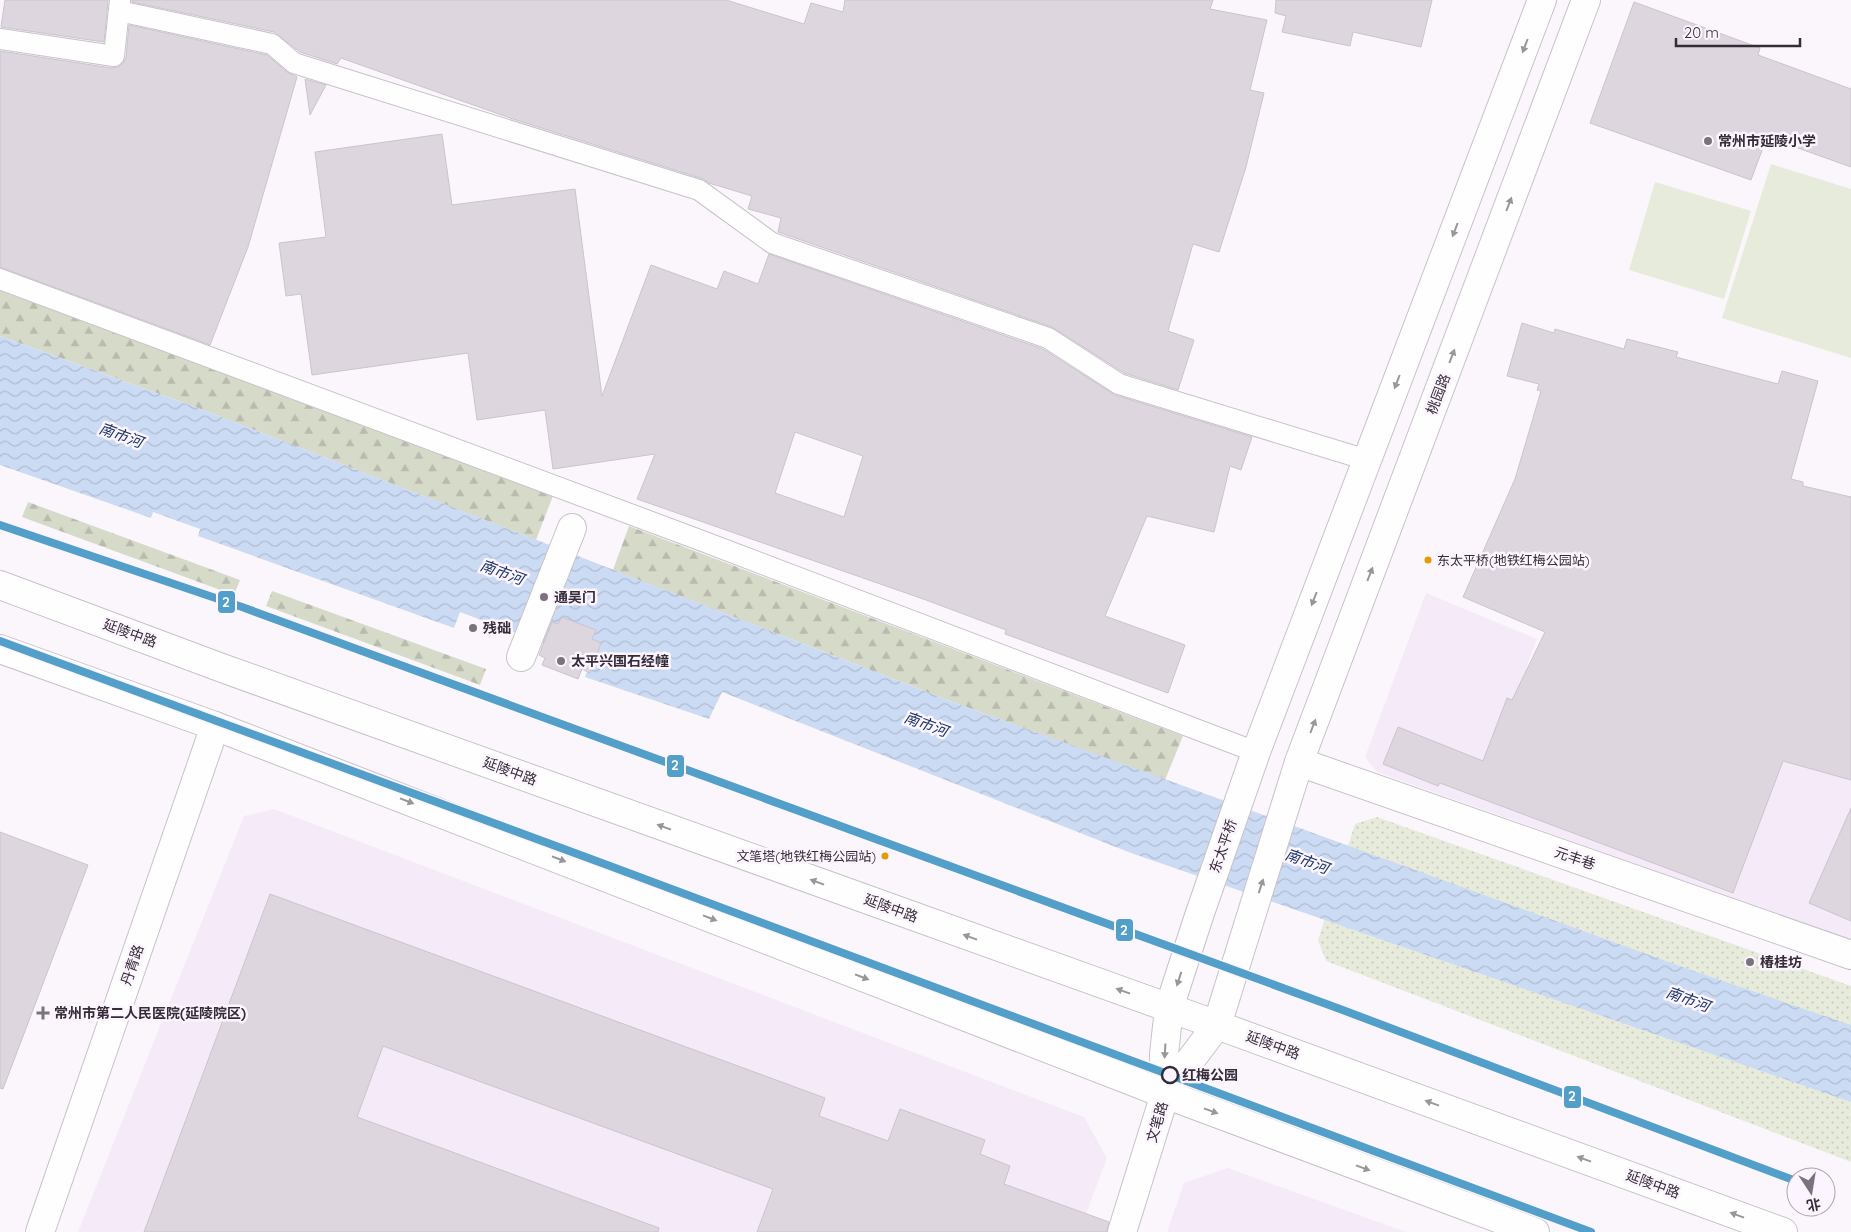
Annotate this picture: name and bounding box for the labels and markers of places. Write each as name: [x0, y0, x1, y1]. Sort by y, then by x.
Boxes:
place label: 常州市延陵小学: [1718, 132, 1816, 150]
marker: 常州市延陵小学: [1702, 135, 1714, 147]
place label: 东太平桥(地铁红梅公园站): [1437, 552, 1590, 568]
marker: 东太平桥(地铁红梅公园站): [1423, 555, 1433, 565]
place label: 通吴门: [554, 588, 596, 606]
marker: 通吴门: [538, 591, 550, 603]
place label: 残础: [483, 619, 511, 637]
marker: 残础: [467, 622, 479, 634]
place label: 太平兴国石经幢: [571, 652, 669, 670]
marker: 太平兴国石经幢: [555, 655, 567, 667]
place label: 文笔塔(地铁红梅公园站): [736, 848, 876, 864]
marker: 文笔塔(地铁红梅公园站): [880, 851, 890, 861]
place label: 椿桂坊: [1760, 953, 1802, 971]
marker: 椿桂坊: [1744, 956, 1756, 968]
place label: 常州市第二人民医院(延陵院区): [54, 1004, 246, 1022]
marker: 常州市第二人民医院(延陵院区): [36, 1006, 50, 1020]
marker: 红梅公园: [1161, 1066, 1179, 1084]
place label: 红梅公园: [1182, 1066, 1238, 1084]

